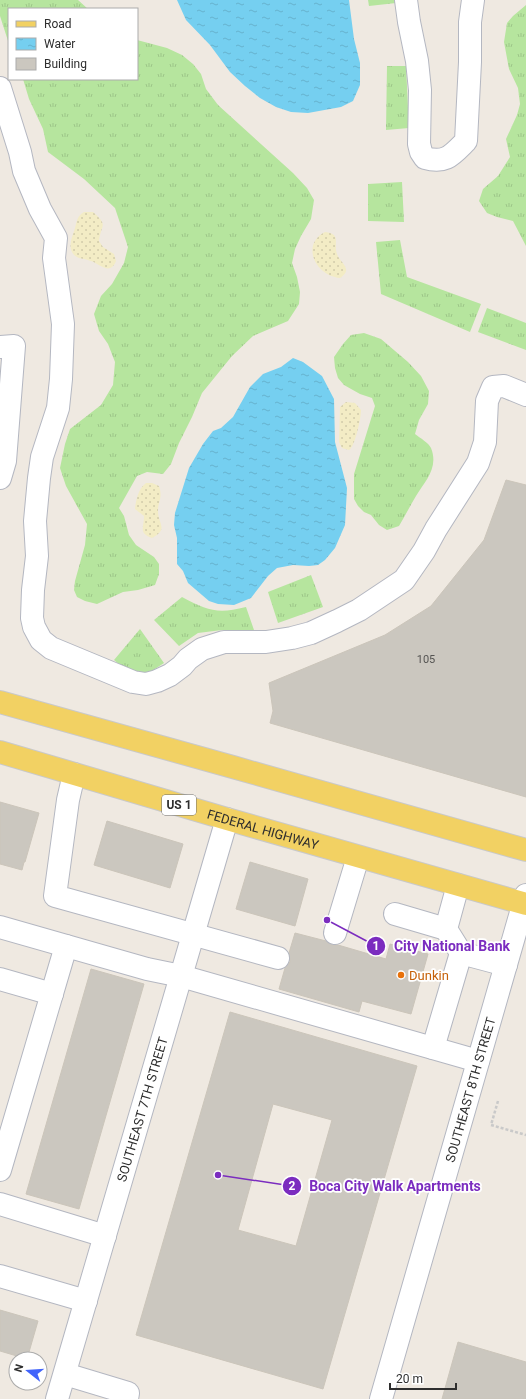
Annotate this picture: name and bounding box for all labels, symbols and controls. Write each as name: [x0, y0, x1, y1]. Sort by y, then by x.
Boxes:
legend: [8, 8, 138, 80]
text: Road: [44, 17, 72, 31]
text: Water: [44, 37, 75, 51]
text: Building: [44, 57, 87, 71]
house number: 105: [417, 653, 435, 666]
road number: US 1: [162, 795, 196, 815]
street label: FEDERAL HIGHWAY: [205, 807, 320, 853]
callout: City National Bank: [366, 933, 518, 959]
text: City National Bank: [394, 938, 511, 954]
text: 1: [373, 939, 379, 953]
place label: Dunkin: [409, 968, 449, 983]
marker: Dunkin: [396, 970, 406, 980]
street label: SOUTHEAST 8TH STREET: [443, 1015, 499, 1164]
street label: SOUTHEAST 7TH STREET: [114, 1035, 171, 1184]
callout: Boca City Walk Apartments: [282, 1173, 489, 1199]
text: Boca City Walk Apartments: [309, 1178, 481, 1194]
text: 2: [289, 1179, 296, 1193]
north arrow: [8, 1351, 48, 1391]
text: N: [12, 1362, 26, 1374]
scale bar: [390, 1365, 456, 1391]
text: 20 m: [396, 1372, 423, 1386]

